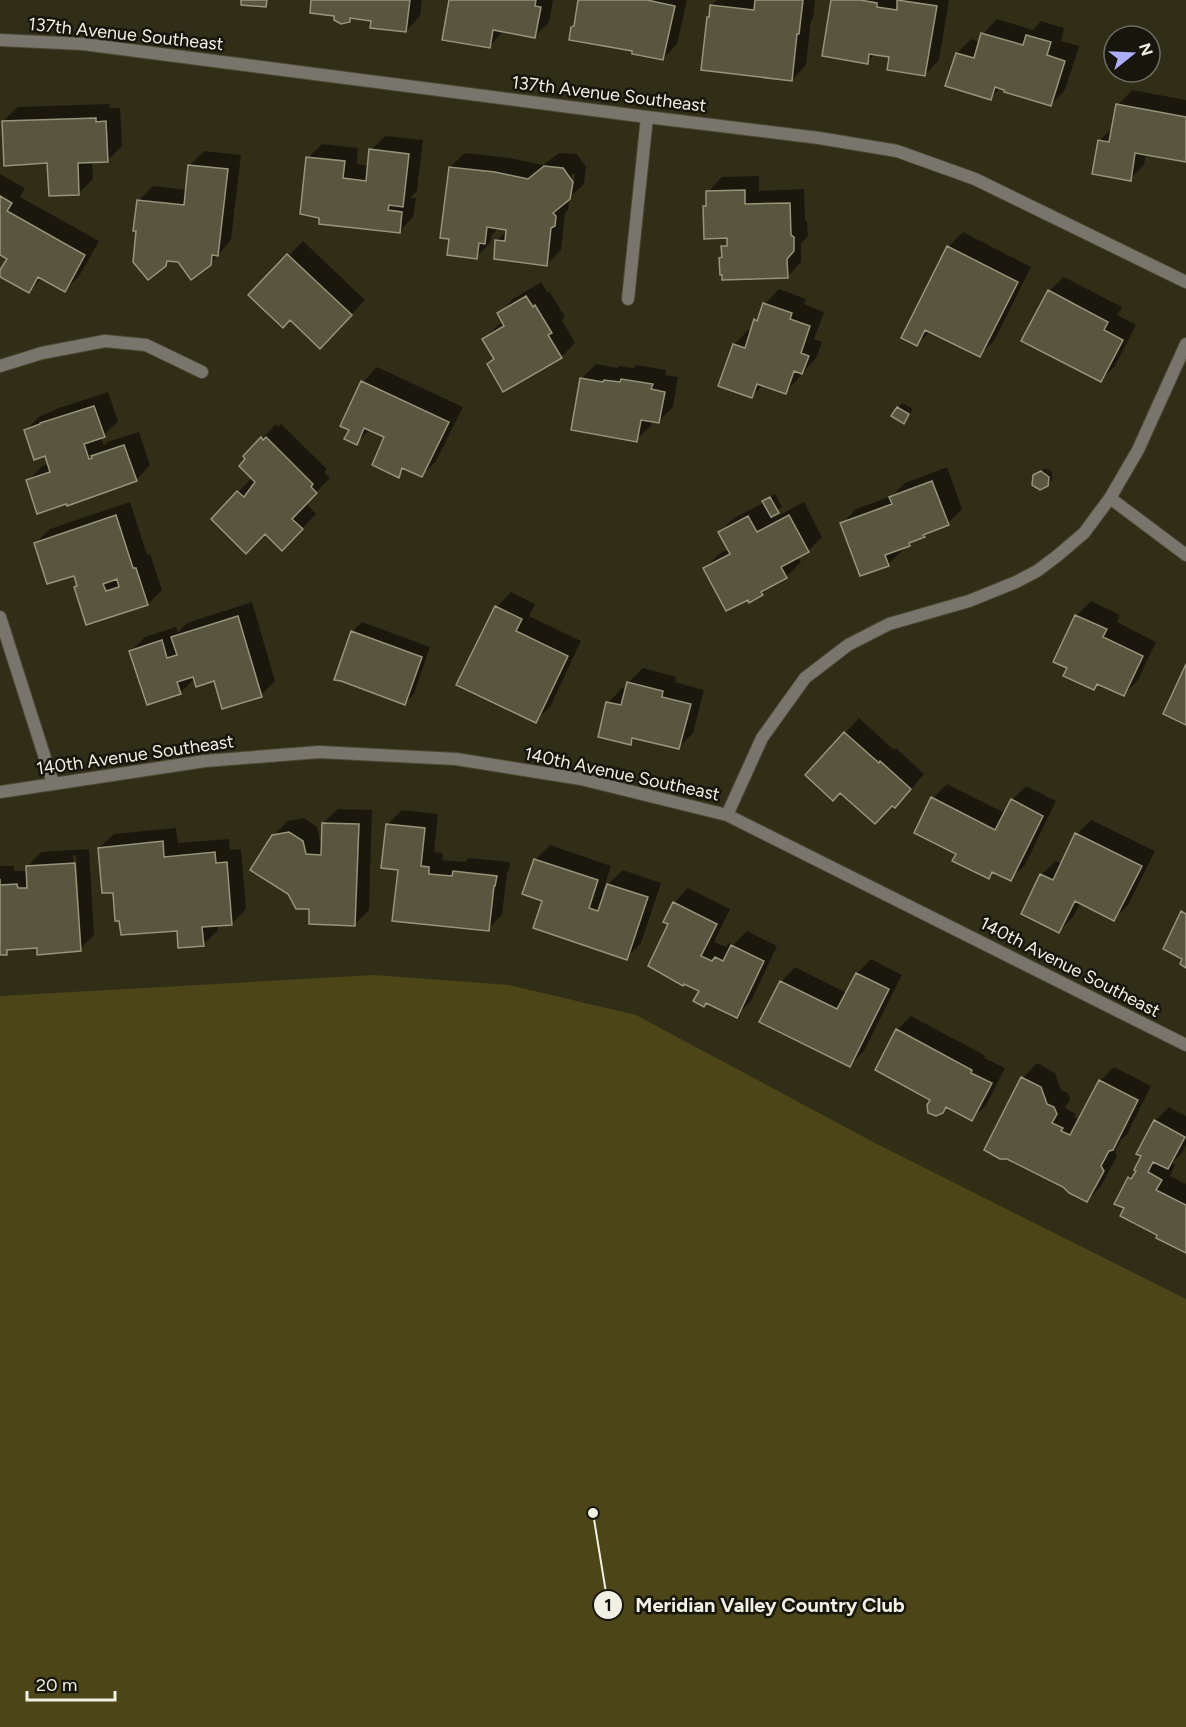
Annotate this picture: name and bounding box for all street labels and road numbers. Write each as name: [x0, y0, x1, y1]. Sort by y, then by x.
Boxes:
street label: 137th Avenue Southeast: [27, 13, 225, 55]
street label: 137th Avenue Southeast: [510, 71, 708, 117]
street label: 140th Avenue Southeast: [35, 730, 235, 780]
street label: 140th Avenue Southeast: [522, 743, 722, 806]
street label: 140th Avenue Southeast: [976, 912, 1164, 1022]

